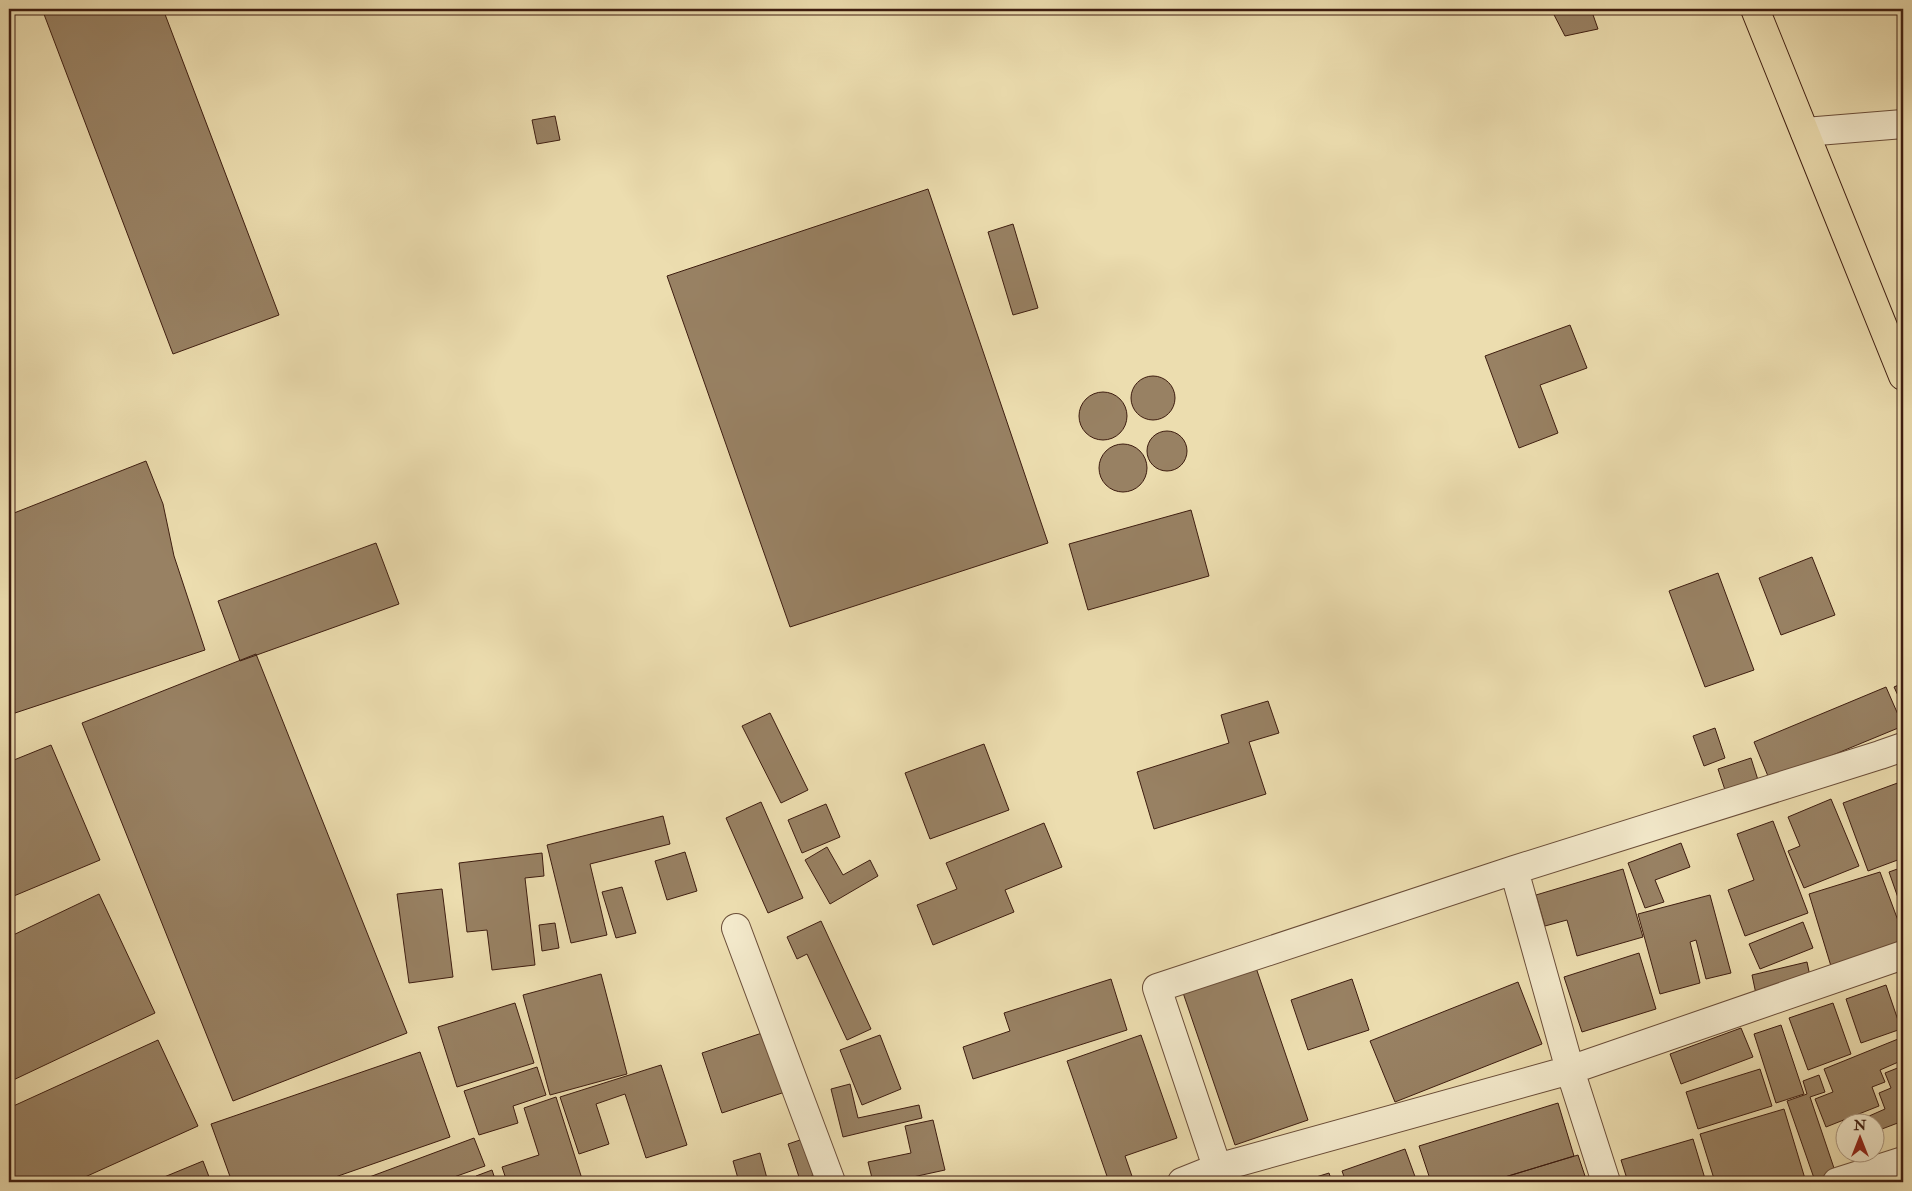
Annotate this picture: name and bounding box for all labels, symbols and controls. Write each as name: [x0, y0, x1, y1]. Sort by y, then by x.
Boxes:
north arrow: [1834, 1114, 1884, 1164]
text: N: [1853, 1117, 1867, 1134]

